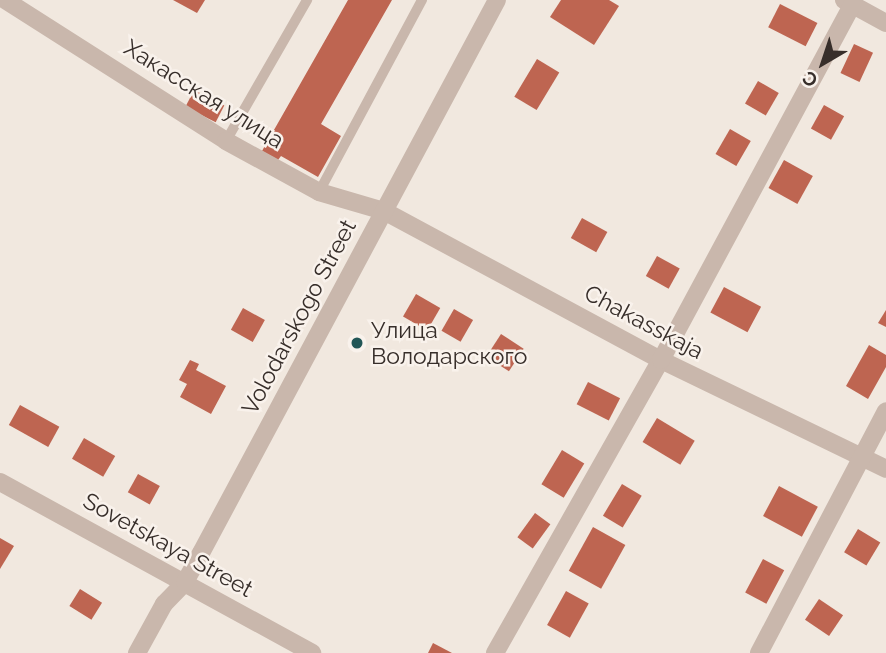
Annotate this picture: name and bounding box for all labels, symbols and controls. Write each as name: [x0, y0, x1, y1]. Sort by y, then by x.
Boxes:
north arrow: [788, 28, 858, 98]
street label: Хакасская улица: [119, 34, 289, 154]
text: С: [798, 67, 822, 92]
street label: Volodarskogo Street: [236, 215, 362, 419]
street label: Chakasskaja: [580, 279, 708, 365]
place label: Улица Володарского: [371, 316, 527, 370]
marker: Улица Володарского: [349, 335, 365, 351]
street label: Sovetskaya Street: [78, 487, 258, 603]

